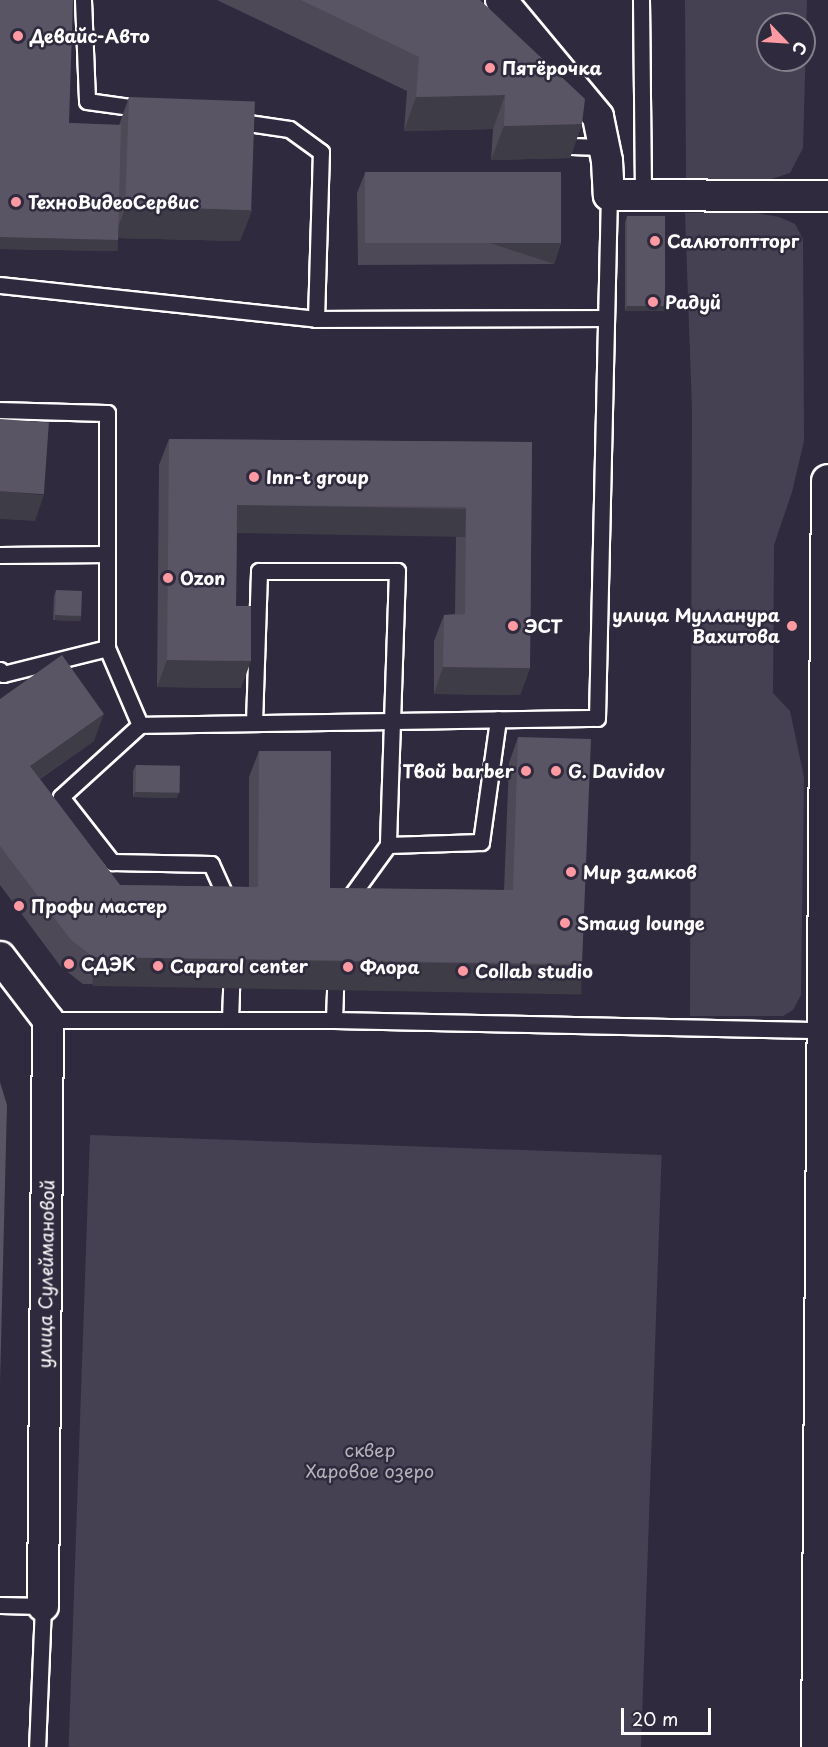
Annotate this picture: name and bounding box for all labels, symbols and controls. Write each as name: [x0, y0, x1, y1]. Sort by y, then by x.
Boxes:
north arrow: [756, 12, 816, 72]
place label: Девайс-Авто: [30, 25, 150, 47]
marker: Девайс-Авто: [11, 29, 25, 43]
text: С: [787, 38, 814, 59]
place label: Пятёрочка: [502, 57, 602, 79]
marker: Пятёрочка: [483, 61, 497, 75]
place label: ТехноВидеоСервис: [28, 191, 199, 213]
marker: ТехноВидеоСервис: [9, 195, 23, 209]
place label: Салютоптторг: [667, 230, 799, 252]
marker: Салютоптторг: [648, 234, 662, 248]
place label: Радуй: [665, 291, 721, 313]
marker: Радуй: [646, 295, 660, 309]
place label: Inn-t group: [266, 466, 370, 488]
marker: Inn-t group: [247, 470, 261, 484]
place label: Ozon: [180, 567, 225, 589]
marker: Ozon: [161, 571, 175, 585]
place label: улица Мулланура Вахитова: [612, 605, 780, 648]
place label: ЭСТ: [525, 615, 562, 637]
marker: ЭСТ: [506, 619, 520, 633]
marker: улица Мулланура Вахитова: [785, 619, 799, 633]
place label: Твой barber: [403, 760, 514, 782]
place label: G. Davidov: [568, 760, 665, 782]
marker: Твой barber: [519, 764, 533, 778]
marker: G. Davidov: [549, 764, 563, 778]
place label: Мир замков: [583, 861, 698, 883]
marker: Мир замков: [564, 865, 578, 879]
place label: Профи мастер: [31, 895, 167, 917]
marker: Профи мастер: [12, 899, 26, 913]
place label: Smaug lounge: [577, 912, 704, 934]
marker: Smaug lounge: [558, 916, 572, 930]
place label: СДЭК: [81, 953, 135, 975]
place label: Caparol center: [170, 955, 309, 977]
place label: Флора: [360, 956, 420, 978]
marker: СДЭК: [62, 957, 76, 971]
marker: Caparol center: [151, 959, 165, 973]
marker: Флора: [341, 960, 355, 974]
place label: Collab studio: [475, 960, 593, 982]
marker: Collab studio: [456, 964, 470, 978]
street label: улица Сулеймановой: [34, 1179, 58, 1369]
park label: сквер Харовое озеро: [306, 1440, 434, 1482]
scale bar: [624, 1696, 714, 1734]
text: 20 m: [632, 1705, 678, 1732]

